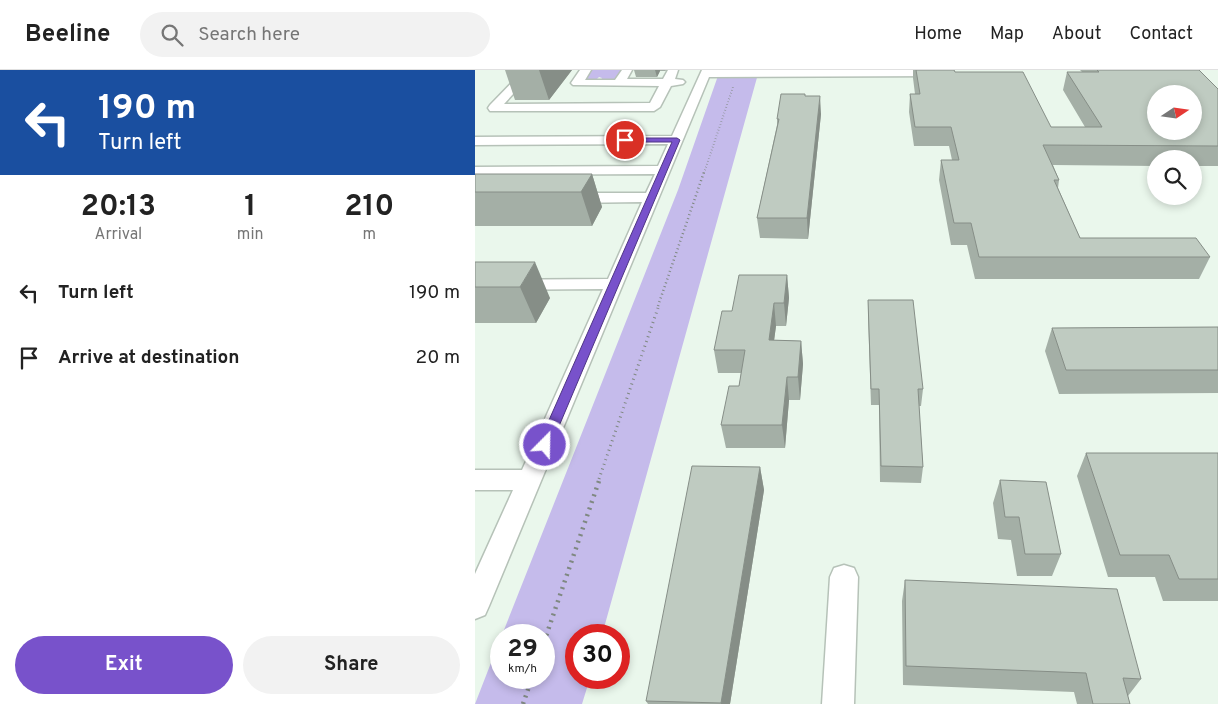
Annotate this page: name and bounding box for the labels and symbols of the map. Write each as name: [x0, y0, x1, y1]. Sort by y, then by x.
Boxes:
north arrow: [1147, 85, 1203, 140]
pin: [604, 119, 646, 161]
position arrow: [518, 418, 570, 470]
speed limit sign: 30: [565, 624, 630, 689]

